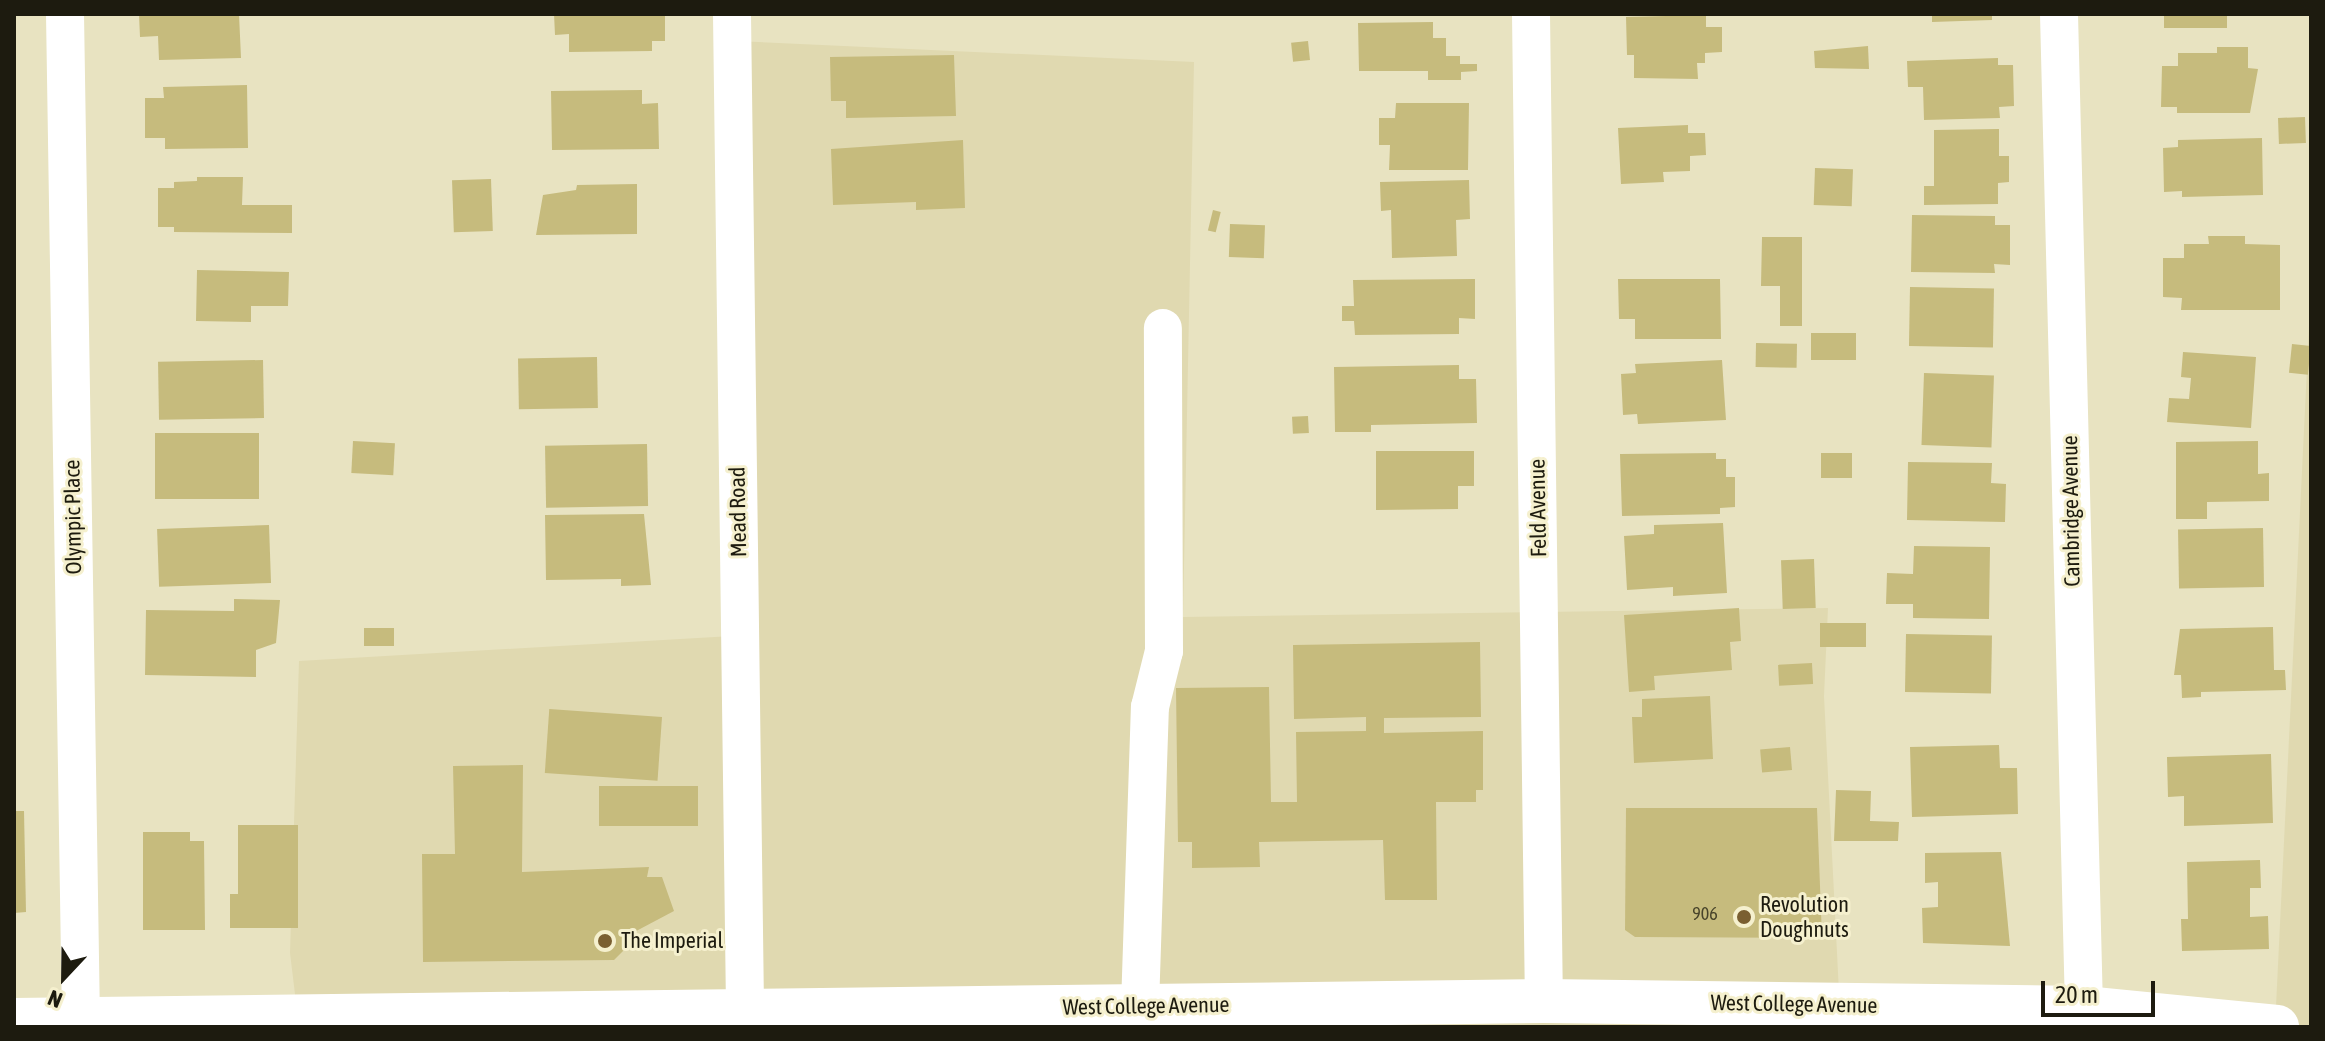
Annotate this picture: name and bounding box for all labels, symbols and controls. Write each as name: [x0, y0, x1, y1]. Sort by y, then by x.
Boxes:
street label: Cambridge Avenue: [2056, 435, 2086, 587]
street label: Olympic Place: [59, 459, 87, 575]
street label: Feld Avenue: [1524, 459, 1552, 557]
street label: Mead Road: [724, 467, 752, 557]
place label: Revolution Doughnuts: [1760, 891, 1849, 942]
house number: 906: [1692, 903, 1718, 925]
marker: Revolution Doughnuts: [1735, 908, 1753, 926]
place label: The Imperial: [621, 928, 723, 954]
marker: The Imperial: [596, 932, 614, 950]
north arrow: [24, 937, 104, 1017]
scale bar: [2045, 965, 2159, 1015]
text: 20 m: [2055, 981, 2098, 1008]
text: N: [44, 985, 66, 1014]
street label: West College Avenue: [1710, 989, 1878, 1019]
street label: West College Avenue: [1062, 991, 1230, 1021]

